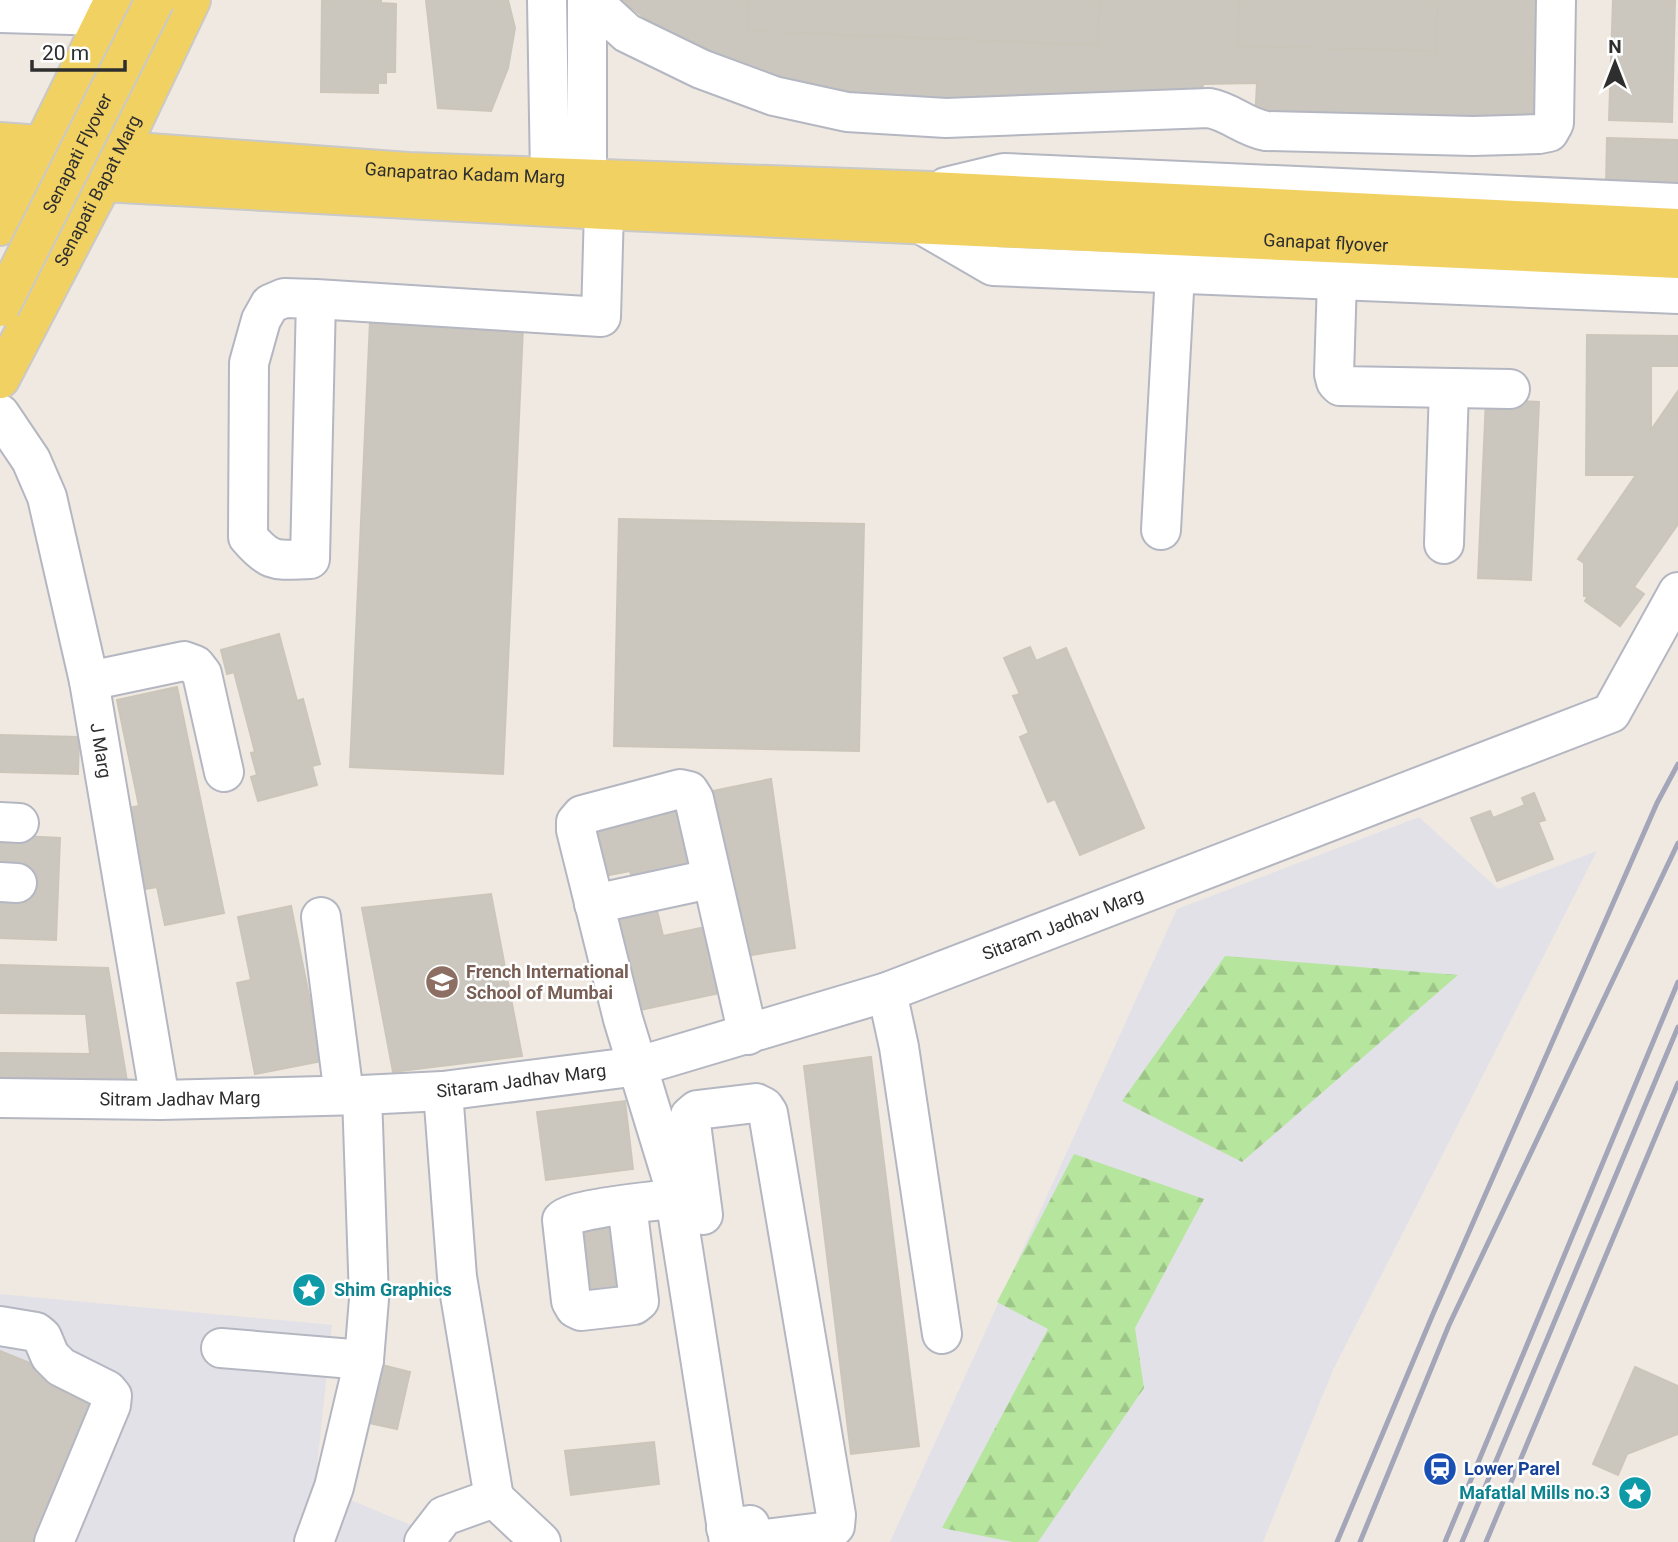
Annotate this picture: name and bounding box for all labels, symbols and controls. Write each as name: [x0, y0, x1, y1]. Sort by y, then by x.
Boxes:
scale bar: [32, 28, 124, 72]
north arrow: [1580, 28, 1650, 98]
text: N: [1608, 35, 1622, 58]
text: 20 m: [42, 41, 89, 65]
street label: Senapati Flyover: [38, 90, 116, 217]
street label: Senapati Bapat Marg: [50, 111, 145, 270]
street label: Ganapatrao Kadam Marg: [364, 158, 566, 188]
street label: Ganapat flyover: [1263, 229, 1389, 256]
street label: J Marg: [86, 721, 116, 780]
street label: Sitaram Jadhav Marg: [979, 883, 1146, 964]
place label: French International School of Mumbai: [466, 961, 629, 1003]
school or university icon: French International School of Mumbai: [423, 963, 461, 1001]
street label: Sitaram Jadhav Marg: [436, 1059, 607, 1101]
street label: Sitram Jadhav Marg: [99, 1087, 261, 1110]
place icon: Shim Graphics: [290, 1271, 328, 1309]
place label: Shim Graphics: [334, 1279, 452, 1300]
station icon: Lower Parel: [1421, 1450, 1459, 1488]
place label: Lower Parel: [1464, 1458, 1560, 1479]
place icon: Mafatlal Mills no.3: [1616, 1474, 1654, 1512]
place label: Mafatlal Mills no.3: [1459, 1482, 1610, 1503]

